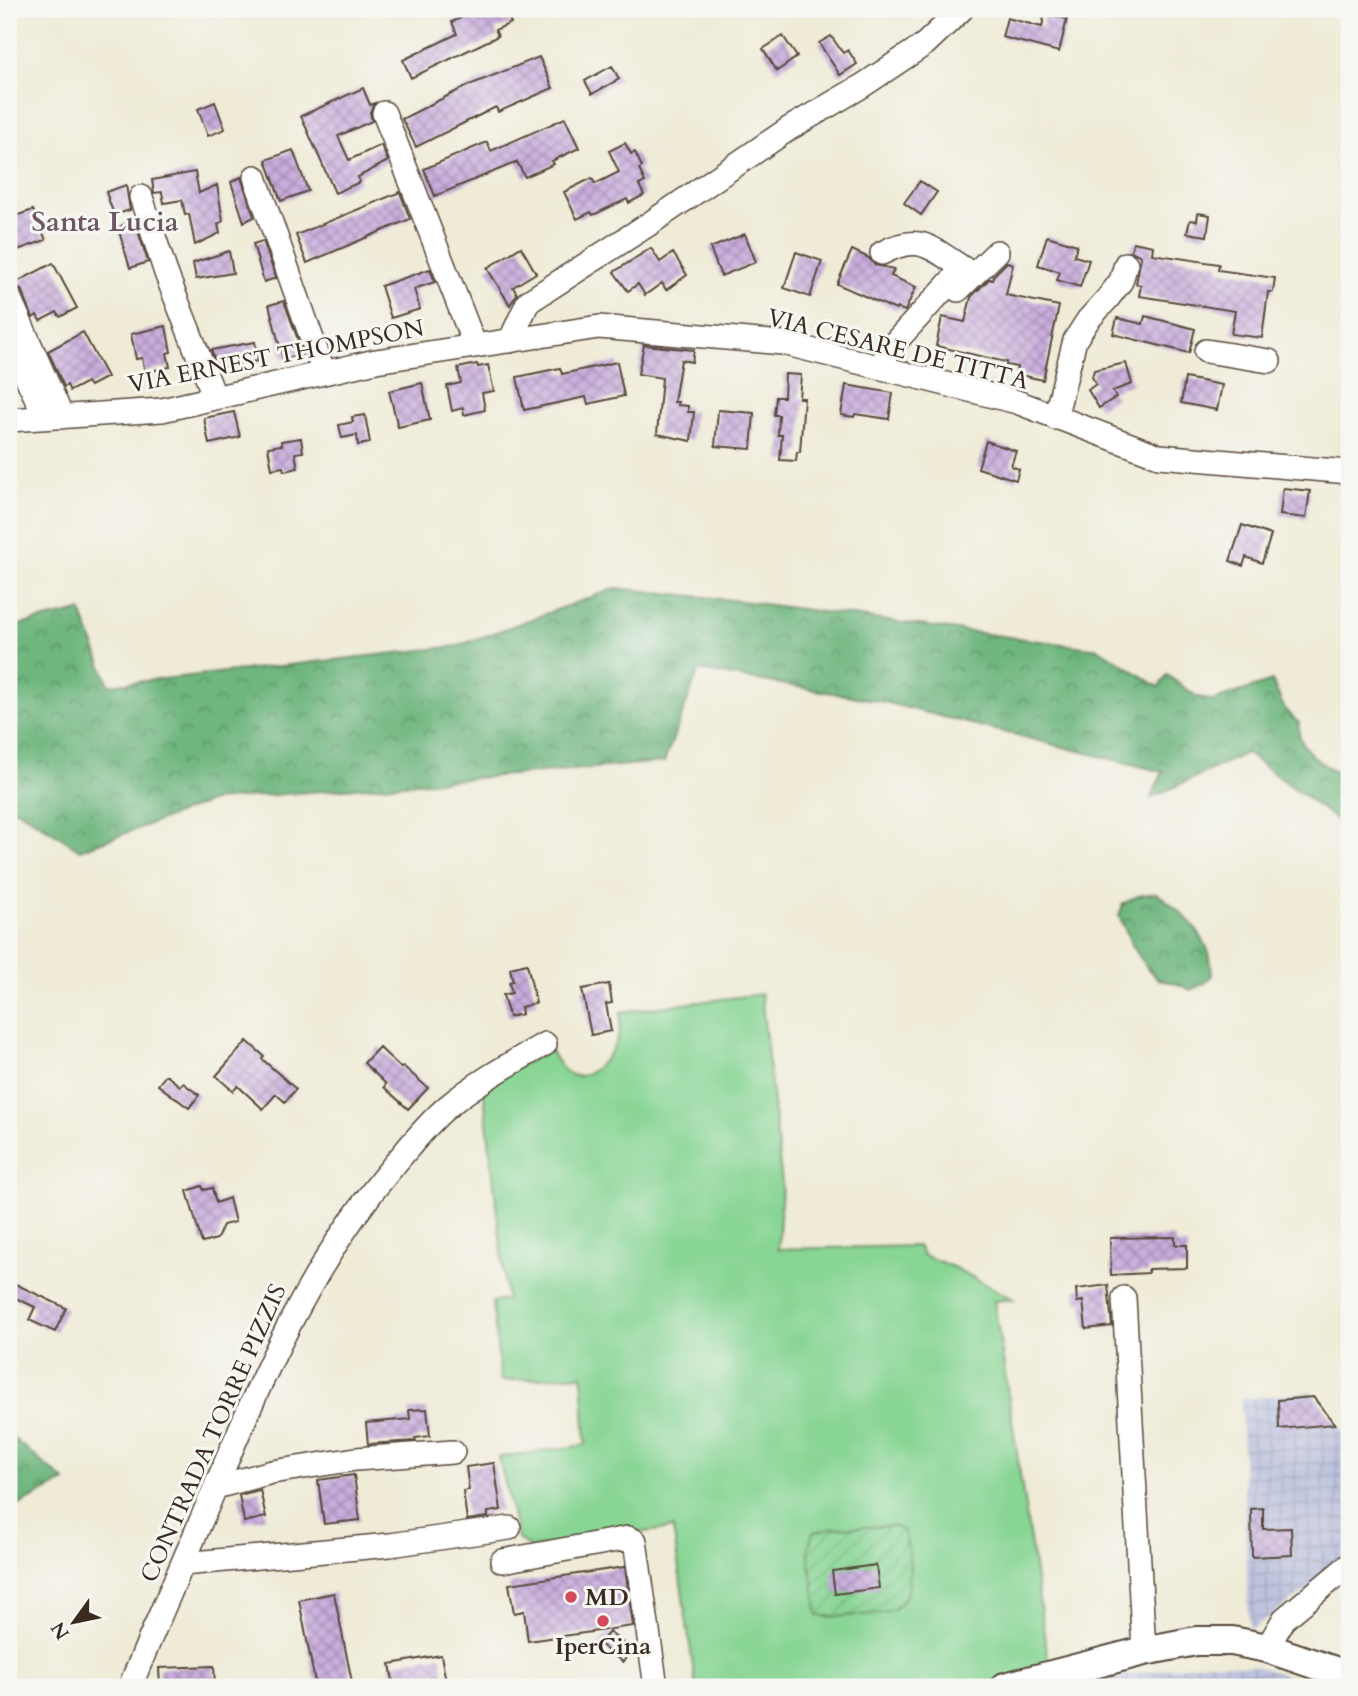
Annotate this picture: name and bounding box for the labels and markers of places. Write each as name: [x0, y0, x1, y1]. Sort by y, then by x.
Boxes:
place label: MD: [585, 1581, 629, 1614]
marker: MD: [563, 1589, 579, 1605]
marker: IperCina: [595, 1613, 611, 1629]
place label: IperCina: [555, 1630, 651, 1663]

